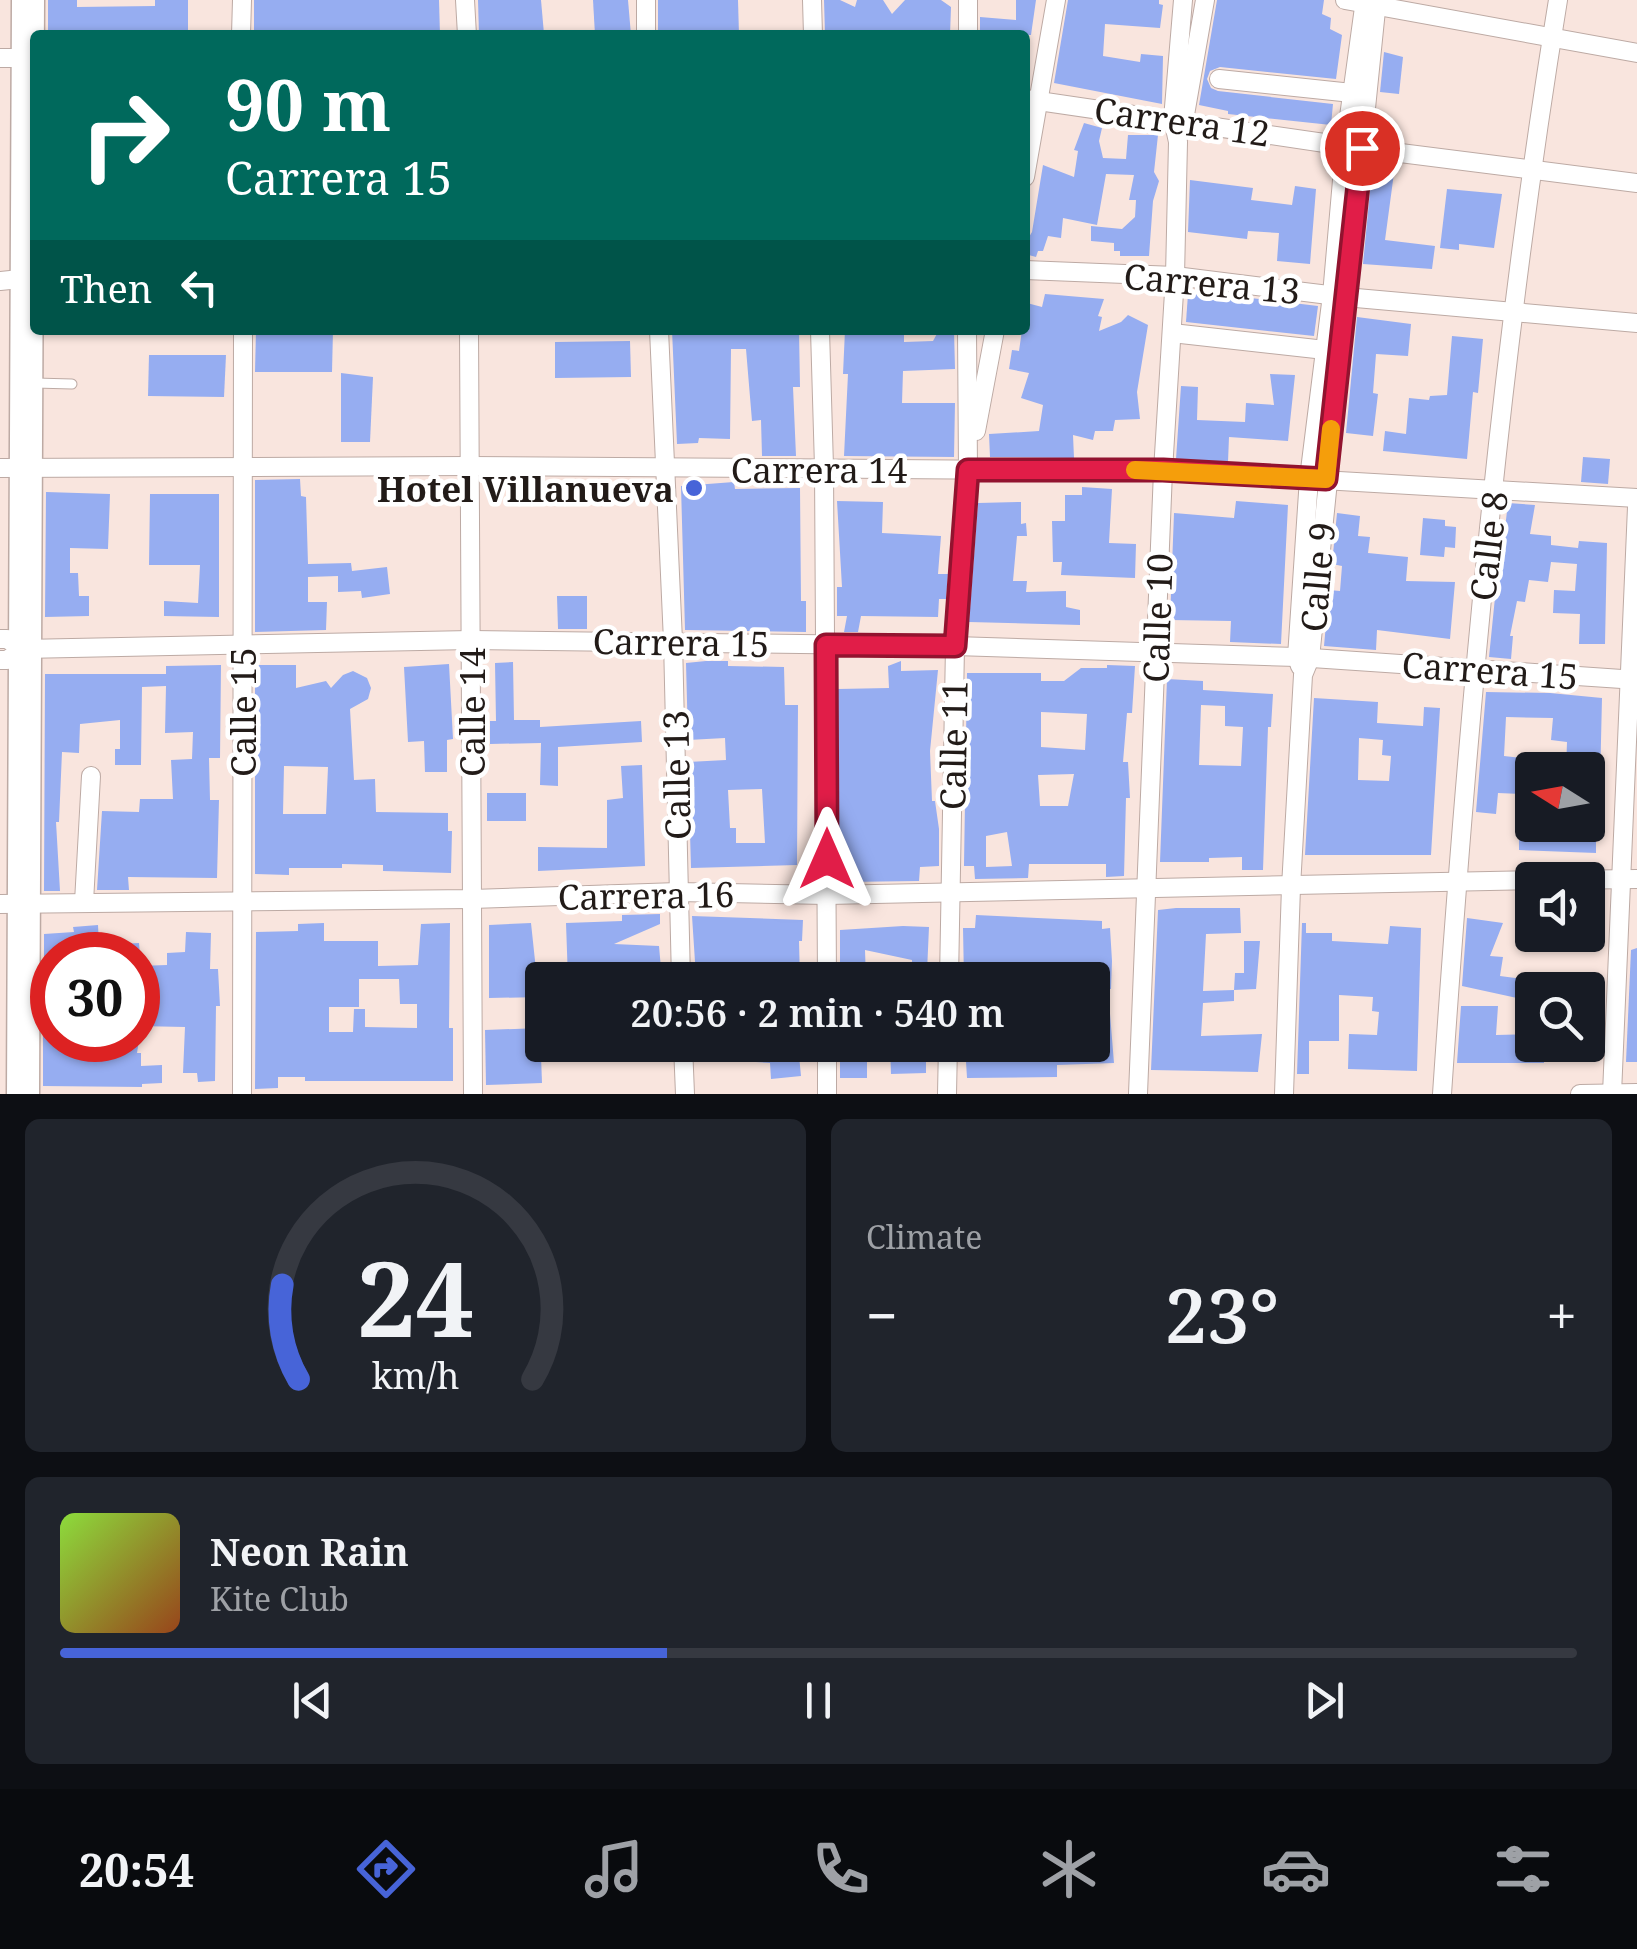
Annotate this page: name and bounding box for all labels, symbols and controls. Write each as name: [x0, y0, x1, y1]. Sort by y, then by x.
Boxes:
text: 90 m: [225, 56, 391, 152]
icon: right: [60, 70, 190, 200]
street label: Carrera 12: [1091, 85, 1273, 157]
pin: [1320, 106, 1405, 191]
icon: arrive: [1335, 121, 1390, 176]
text: Carrera 15: [225, 147, 452, 208]
street label: Carrera 13: [1122, 252, 1302, 314]
icon: left: [172, 260, 227, 315]
text: Then: [60, 262, 152, 314]
street label: Carrera 14: [731, 446, 908, 493]
place label: Hotel Villanueva: [377, 465, 674, 512]
marker: Hotel Villanueva: [683, 477, 705, 499]
street label: Calle 8: [1458, 488, 1518, 604]
street label: Calle 9: [1289, 520, 1345, 634]
street label: Calle 10: [1131, 552, 1183, 684]
street label: Carrera 15: [592, 617, 770, 667]
street label: Carrera 15: [1400, 640, 1580, 700]
street label: Calle 15: [219, 647, 266, 777]
street label: Calle 14: [448, 647, 495, 777]
street label: Calle 11: [928, 680, 978, 810]
street label: Calle 13: [651, 710, 701, 840]
north arrow: [1515, 752, 1605, 842]
map controls: [1515, 752, 1605, 1062]
position arrow: [775, 807, 879, 911]
button: sound: [1515, 862, 1605, 952]
street label: Carrera 16: [557, 870, 735, 920]
speed limit sign: 30: [30, 932, 160, 1062]
button: search: [1515, 972, 1605, 1062]
text: 20:56 · 2 min · 540 m: [630, 986, 1005, 1038]
text: Climate: [866, 1215, 982, 1258]
text: 24: [357, 1226, 474, 1367]
text: 23°: [1165, 1263, 1279, 1365]
text: −: [866, 1277, 898, 1352]
text: +: [1546, 1277, 1577, 1352]
text: km/h: [372, 1351, 459, 1399]
text: Neon Rain: [210, 1525, 409, 1577]
text: Kite Club: [210, 1577, 349, 1620]
icon: previous: [285, 1673, 340, 1728]
icon: pause: [791, 1673, 846, 1728]
icon: next: [1297, 1673, 1352, 1728]
icon: directions: [351, 1834, 421, 1904]
icon: music: [579, 1834, 649, 1904]
icon: phone: [806, 1834, 876, 1904]
icon: climate: [1034, 1834, 1104, 1904]
icon: car: [1261, 1834, 1331, 1904]
icon: filters: [1488, 1834, 1558, 1904]
text: 20:54: [79, 1839, 194, 1900]

